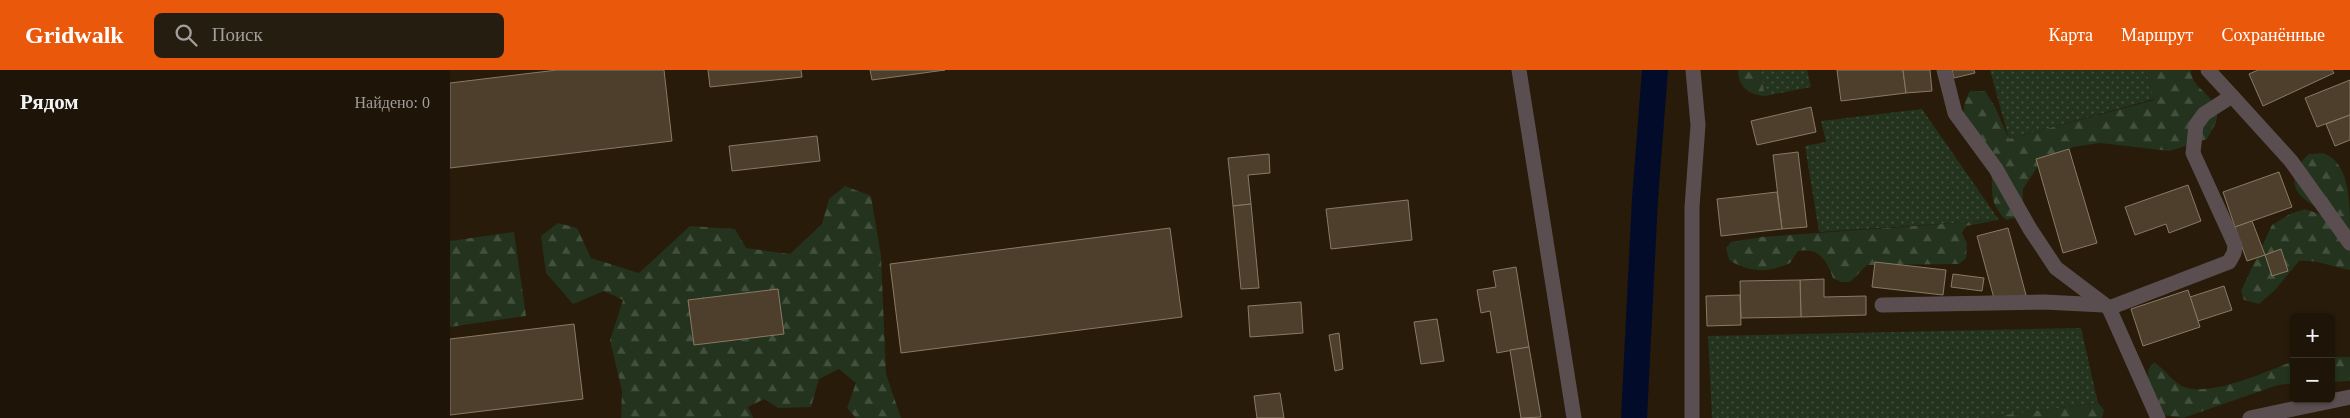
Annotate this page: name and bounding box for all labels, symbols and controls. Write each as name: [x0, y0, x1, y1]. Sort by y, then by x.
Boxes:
search box: [154, 13, 504, 58]
icon: search: [172, 21, 200, 49]
text: Gridwalk: [25, 22, 124, 48]
text: Поиск: [212, 24, 263, 45]
text: Карта: [2048, 25, 2093, 45]
text: Маршрут: [2121, 25, 2193, 45]
text: Сохранённые: [2221, 25, 2325, 45]
text: Рядом: [20, 90, 79, 114]
text: Найдено: 0: [355, 94, 430, 111]
map controls: [2290, 313, 2335, 403]
button: +: [2290, 313, 2335, 358]
button: −: [2290, 358, 2335, 403]

